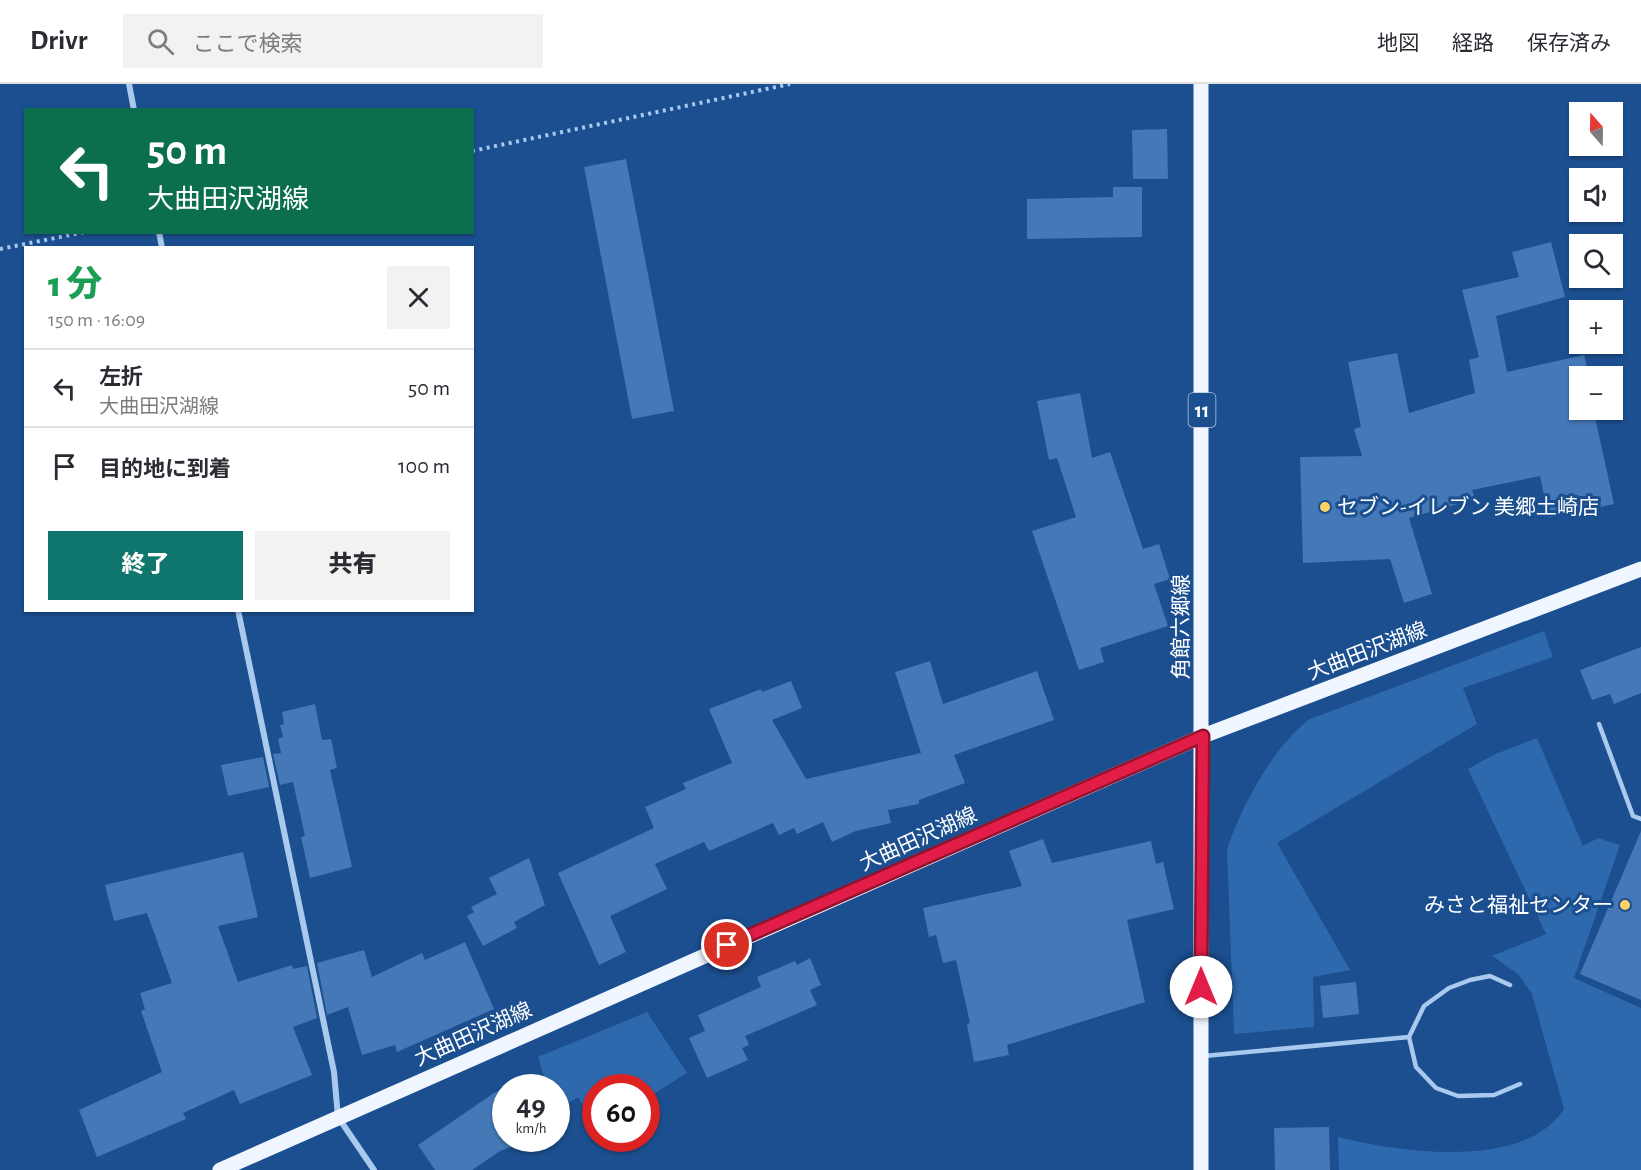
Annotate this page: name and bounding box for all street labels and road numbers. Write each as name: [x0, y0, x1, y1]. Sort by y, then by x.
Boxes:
road number: 11: [1188, 393, 1216, 427]
street label: 角館六郷線: [1170, 575, 1192, 680]
street label: 大曲田沢湖線: [1304, 618, 1430, 684]
street label: 大曲田沢湖線: [856, 803, 980, 875]
street label: 大曲田沢湖線: [411, 998, 535, 1070]

